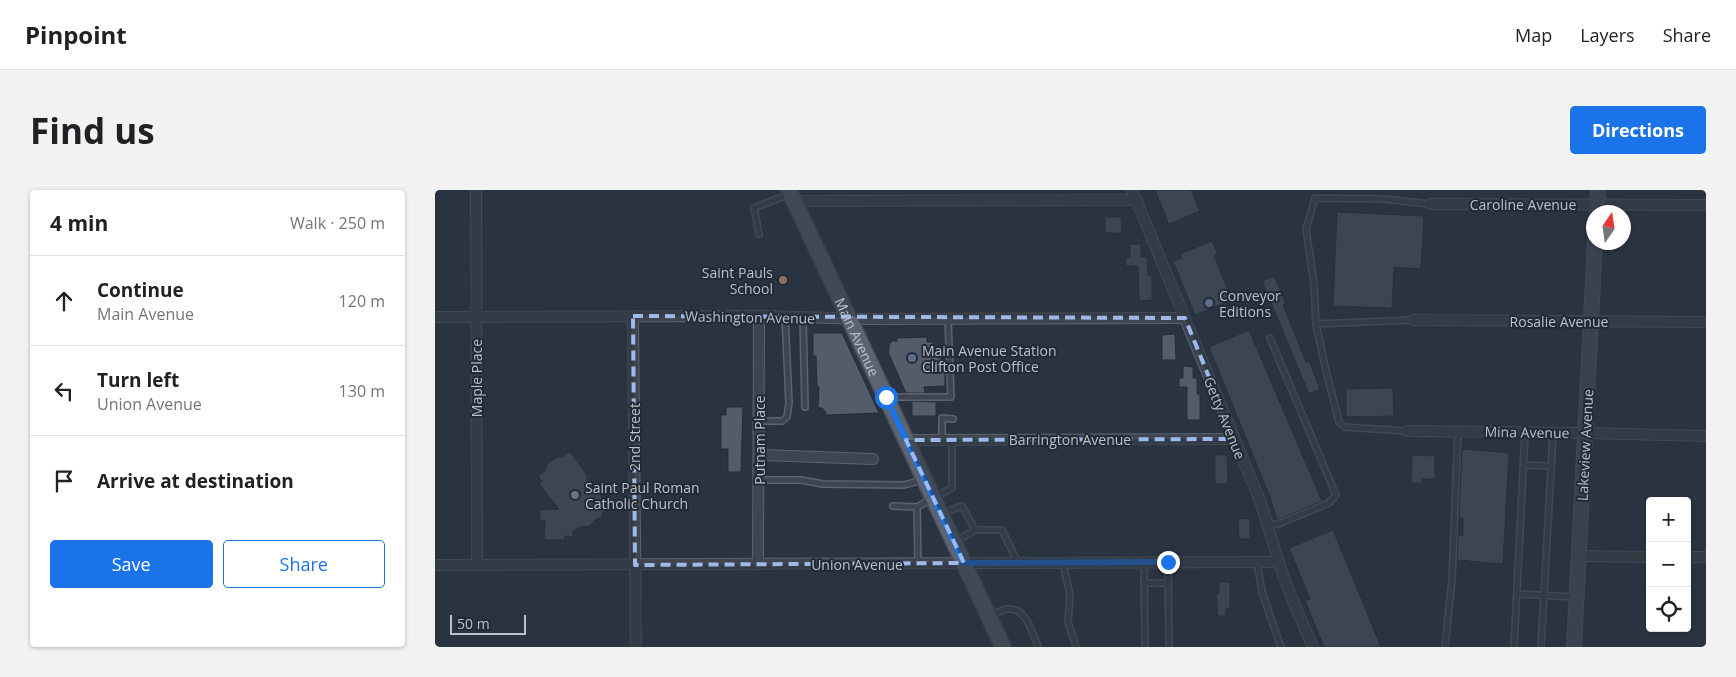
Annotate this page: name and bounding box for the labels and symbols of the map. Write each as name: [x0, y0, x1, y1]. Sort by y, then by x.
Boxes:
street label: Caroline Avenue: [1470, 195, 1576, 214]
north arrow: [1586, 205, 1631, 250]
place label: Saint Pauls School: [702, 263, 773, 298]
marker: Saint Pauls School: [777, 274, 789, 286]
place label: Conveyor Editions: [1219, 286, 1281, 321]
street label: Main Avenue: [831, 294, 884, 379]
marker: Conveyor Editions: [1203, 297, 1215, 309]
street label: Washington Avenue: [685, 306, 815, 328]
street label: Rosalie Avenue: [1510, 312, 1609, 331]
street label: Maple Place: [467, 339, 486, 417]
place label: Main Avenue Station Clifton Post Office: [922, 341, 1056, 376]
marker: Main Avenue Station Clifton Post Office: [906, 352, 918, 364]
street label: Getty Avenue: [1200, 374, 1250, 462]
route start: [875, 386, 898, 409]
street label: Lakeview Avenue: [1573, 388, 1597, 501]
street label: Putnam Place: [750, 395, 769, 485]
street label: 2nd Street: [625, 403, 644, 471]
street label: Mina Avenue: [1484, 422, 1570, 442]
street label: Barrington Avenue: [1009, 430, 1131, 449]
place label: Saint Paul Roman Catholic Church: [585, 478, 700, 513]
marker: Saint Paul Roman Catholic Church: [569, 489, 581, 501]
route end: [1157, 551, 1180, 574]
street label: Union Avenue: [811, 555, 903, 574]
scale bar: [450, 612, 526, 635]

